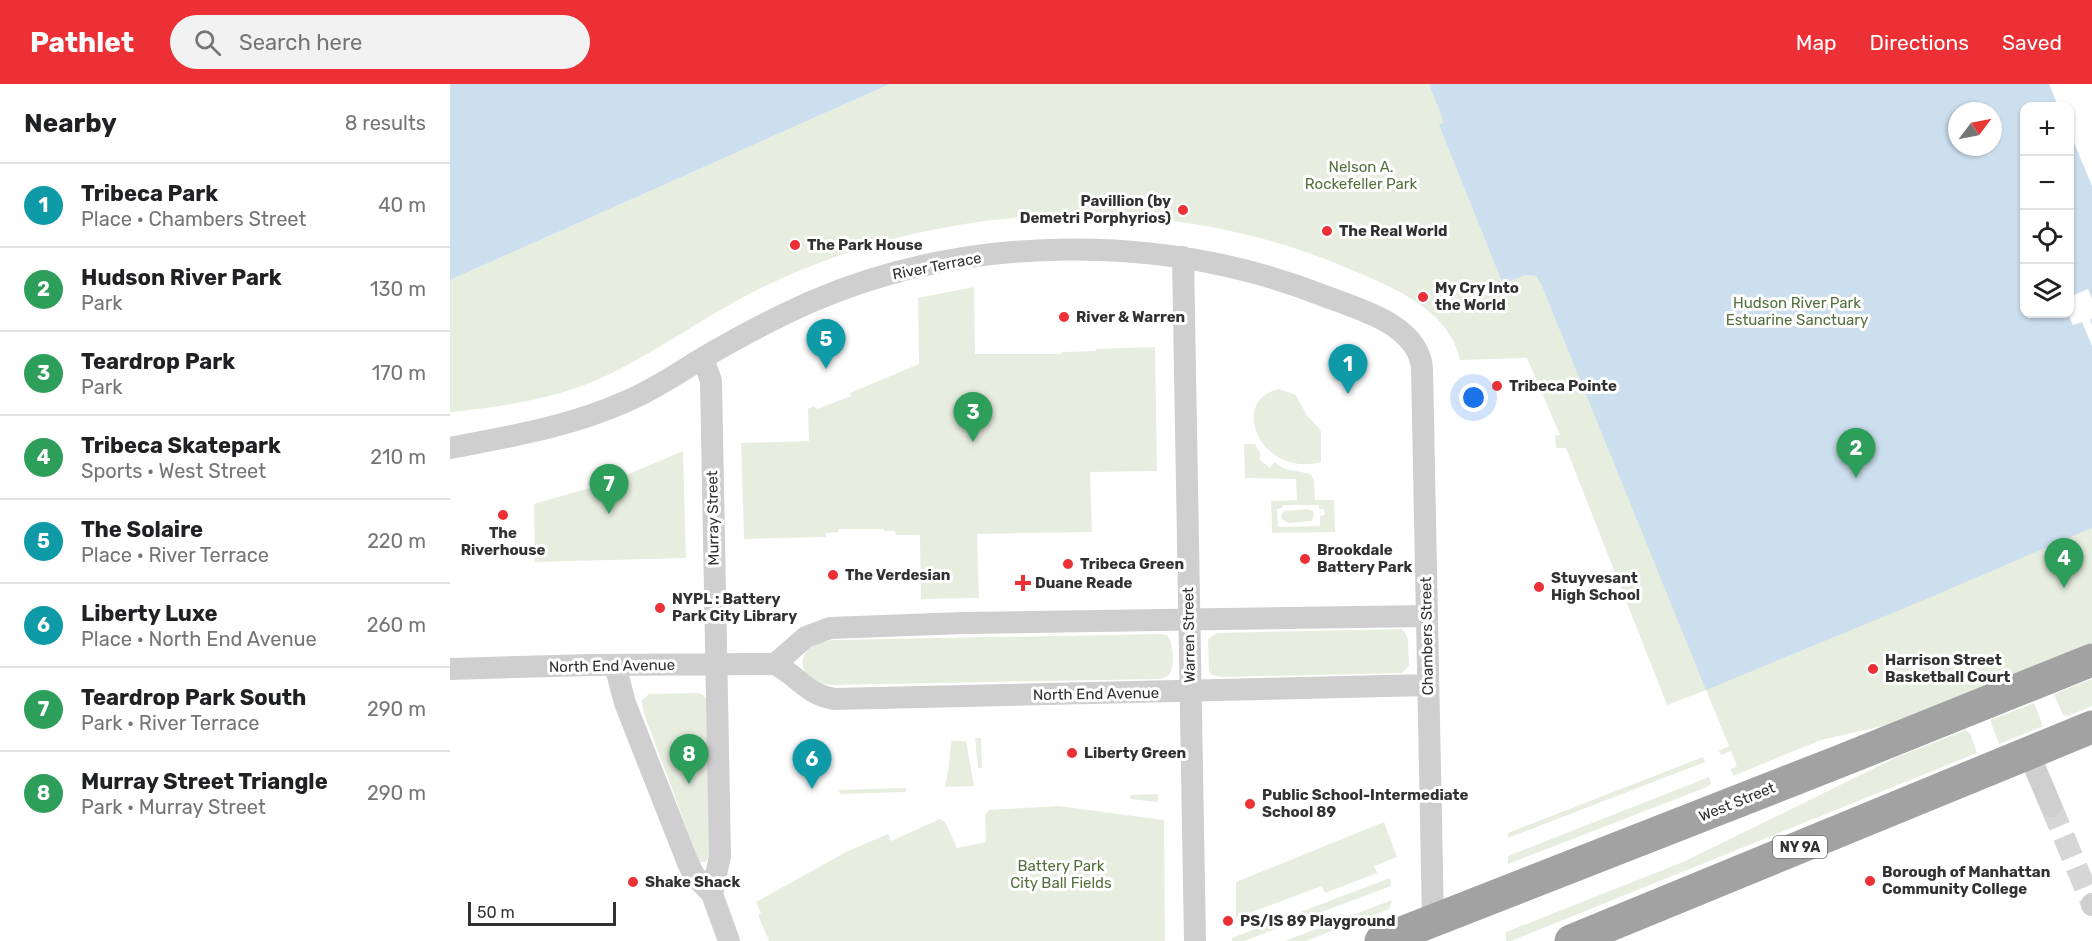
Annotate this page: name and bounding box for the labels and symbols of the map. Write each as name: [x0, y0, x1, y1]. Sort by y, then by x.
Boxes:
north arrow: [1948, 102, 2002, 156]
park label: Nelson A. Rockefeller Park: [1305, 158, 1417, 193]
place label: Pavillion (by Demetri Porphyrios): [1020, 192, 1171, 227]
marker: Pavillion (by Demetri Porphyrios): [1176, 203, 1190, 217]
place label: The Real World: [1339, 222, 1447, 240]
marker: The Real World: [1320, 224, 1334, 238]
place label: The Park House: [807, 236, 923, 254]
marker: The Park House: [788, 238, 802, 252]
street label: River Terrace: [891, 249, 983, 283]
place label: My Cry Into the World: [1435, 279, 1519, 314]
marker: My Cry Into the World: [1416, 290, 1430, 304]
park label: Hudson River Park Estuarine Sanctuary: [1726, 294, 1868, 329]
place label: River & Warren: [1076, 308, 1185, 326]
marker: River & Warren: [1057, 310, 1071, 324]
pin: 5: [806, 320, 845, 369]
pin: 1: [1328, 344, 1368, 394]
place label: Tribeca Pointe: [1509, 377, 1617, 395]
marker: Tribeca Pointe: [1490, 379, 1504, 393]
your location: [1459, 383, 1488, 412]
pin: 3: [954, 392, 992, 442]
pin: 2: [1836, 428, 1876, 478]
pin: 7: [590, 464, 628, 514]
street label: Murray Street: [703, 470, 723, 566]
marker: The Riverhouse: [496, 508, 510, 522]
place label: The Riverhouse: [461, 524, 545, 559]
pin: 4: [2044, 538, 2084, 588]
place label: Brookdale Battery Park: [1317, 541, 1412, 576]
marker: Brookdale Battery Park: [1298, 552, 1312, 566]
place label: Tribeca Green: [1080, 555, 1184, 573]
marker: Tribeca Green: [1061, 557, 1075, 571]
place label: The Verdesian: [845, 566, 950, 584]
marker: The Verdesian: [826, 568, 840, 582]
place label: Stuyvesant High School: [1551, 569, 1640, 604]
place label: Duane Reade: [1035, 574, 1132, 592]
marker: Duane Reade: [1016, 576, 1030, 590]
street label: Chambers Street: [1417, 576, 1437, 695]
marker: Stuyvesant High School: [1532, 580, 1546, 594]
street label: Warren Street: [1179, 587, 1199, 683]
place label: NYPL : Battery Park City Library: [672, 590, 797, 625]
marker: NYPL : Battery Park City Library: [653, 601, 667, 615]
place label: Harrison Street Basketball Court: [1885, 651, 2010, 686]
street label: North End Avenue: [549, 656, 675, 676]
marker: Harrison Street Basketball Court: [1866, 662, 1880, 676]
street label: North End Avenue: [1033, 684, 1159, 704]
pin: 8: [670, 734, 708, 784]
pin: 6: [792, 740, 832, 789]
place label: Liberty Green: [1084, 744, 1186, 762]
marker: Liberty Green: [1065, 746, 1079, 760]
street label: West Street: [1696, 779, 1778, 825]
place label: Public School-Intermediate School 89: [1262, 786, 1468, 821]
marker: Public School-Intermediate School 89: [1243, 797, 1257, 811]
road number: NY 9A: [1773, 836, 1827, 858]
park label: Battery Park City Ball Fields: [1010, 857, 1112, 892]
place label: Borough of Manhattan Community College: [1882, 863, 2050, 898]
place label: Shake Shack: [645, 873, 740, 891]
marker: Borough of Manhattan Community College: [1863, 874, 1877, 888]
marker: Shake Shack: [626, 875, 640, 889]
scale bar: [468, 899, 616, 926]
place label: PS/IS 89 Playground: [1240, 912, 1395, 930]
marker: PS/IS 89 Playground: [1221, 914, 1235, 928]

